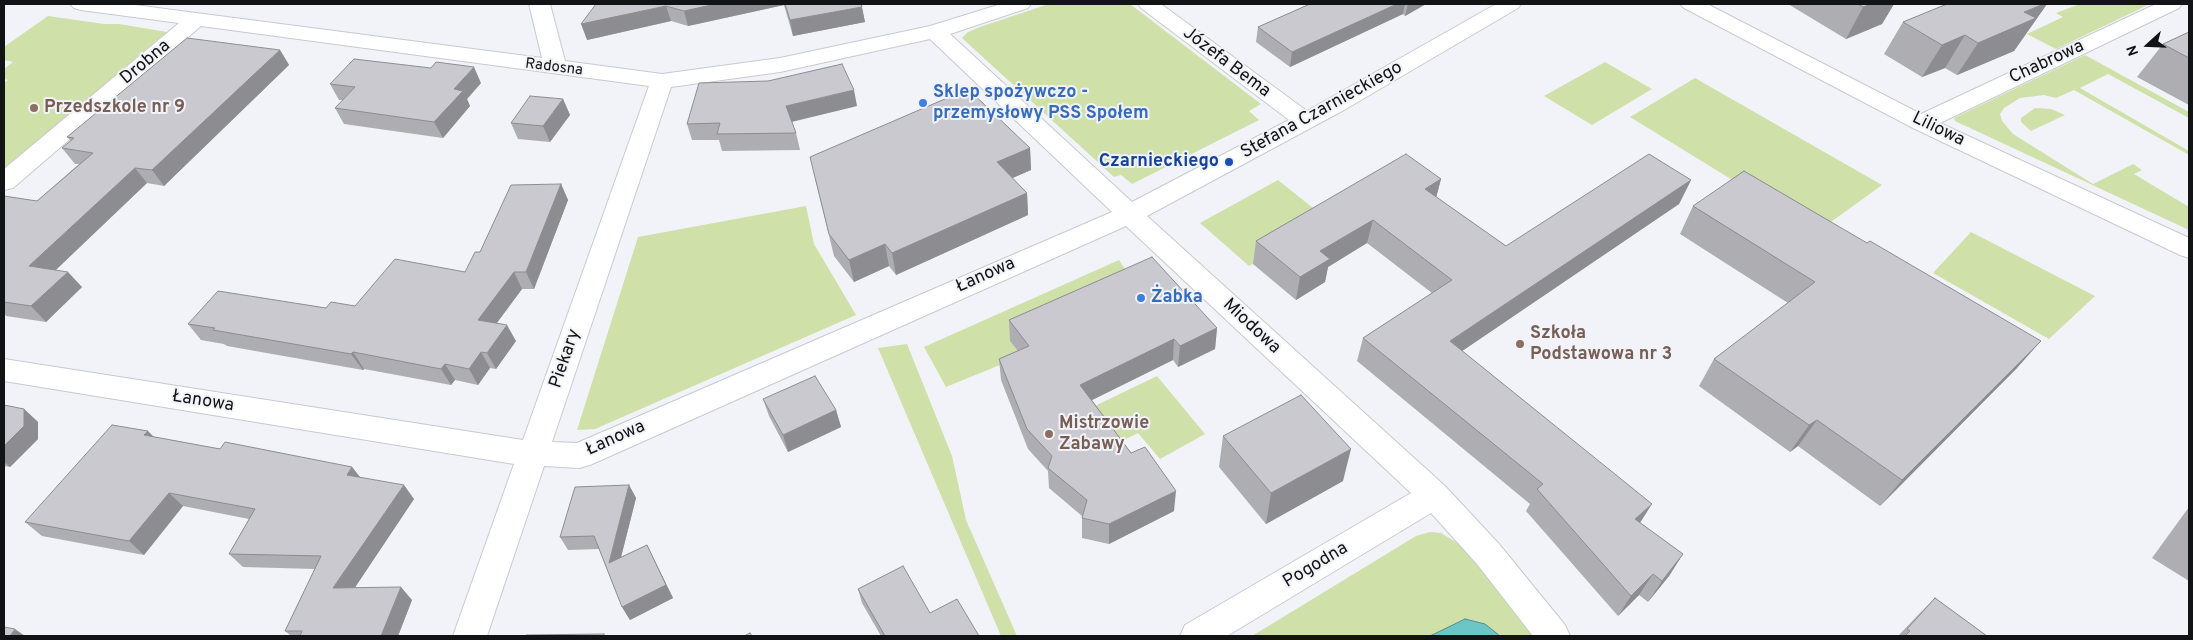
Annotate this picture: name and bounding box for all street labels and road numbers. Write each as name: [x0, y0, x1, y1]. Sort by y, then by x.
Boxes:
street label: Józefa Bema: [1178, 23, 1274, 103]
street label: Drobna: [117, 36, 175, 90]
street label: Chabrowa: [2006, 36, 2088, 90]
street label: Radosna: [524, 56, 584, 80]
street label: Stefana Czarnieckiego: [1238, 58, 1406, 164]
street label: Liliowa: [1908, 108, 1968, 152]
street label: Łanowa: [953, 253, 1019, 299]
street label: Miodowa: [1217, 295, 1285, 359]
street label: Piekary: [546, 327, 586, 391]
street label: Łanowa: [171, 386, 235, 418]
street label: Łanowa: [583, 416, 649, 462]
street label: Pogodna: [1280, 538, 1352, 594]

